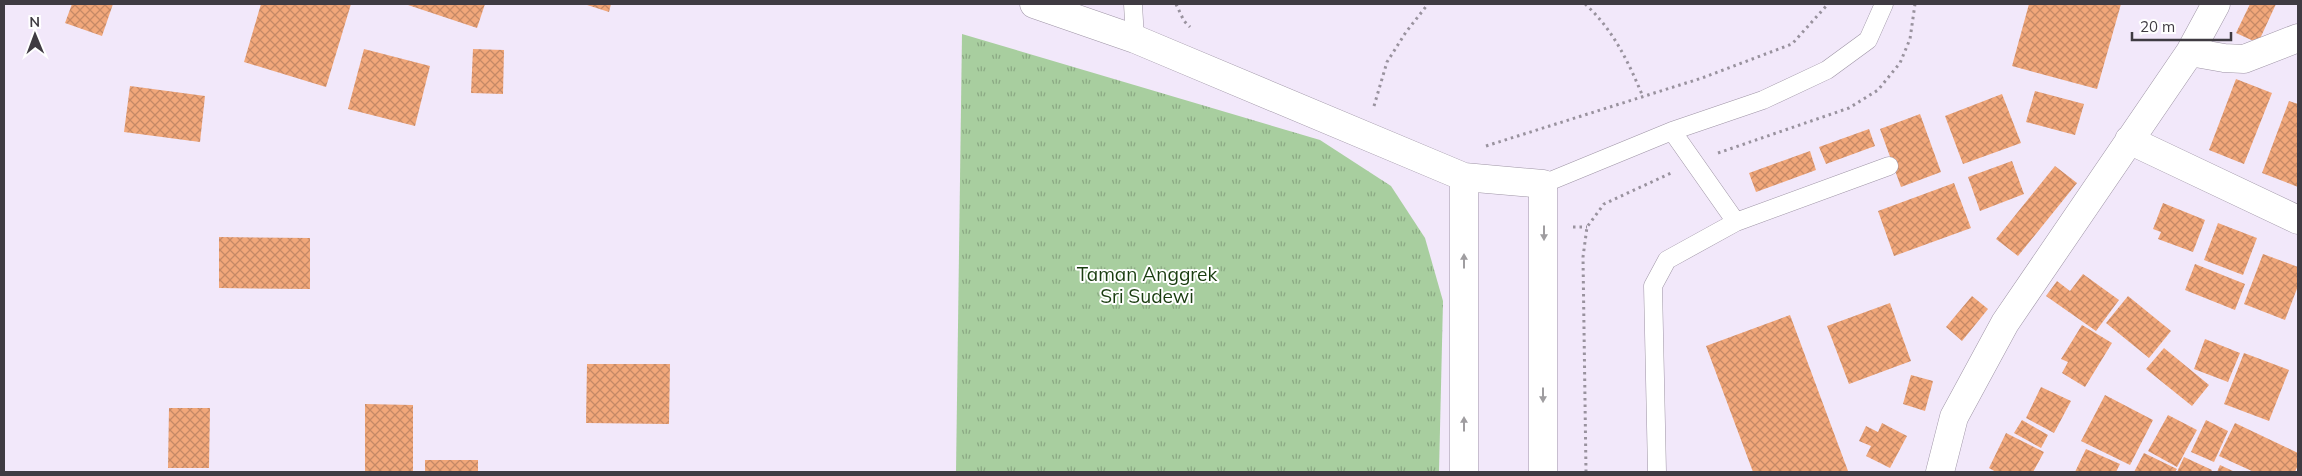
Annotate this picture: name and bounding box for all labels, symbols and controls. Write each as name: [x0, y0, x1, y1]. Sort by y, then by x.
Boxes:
north arrow: [10, 10, 60, 60]
scale bar: [2132, 10, 2231, 42]
text: N: [29, 13, 40, 31]
text: 20 m: [2140, 17, 2175, 36]
one-way arrow: [1540, 225, 1548, 241]
one-way arrow: [1460, 253, 1468, 269]
park label: Taman Anggrek Sri Sudewi: [1077, 262, 1217, 308]
one-way arrow: [1539, 387, 1547, 403]
one-way arrow: [1460, 415, 1468, 431]

